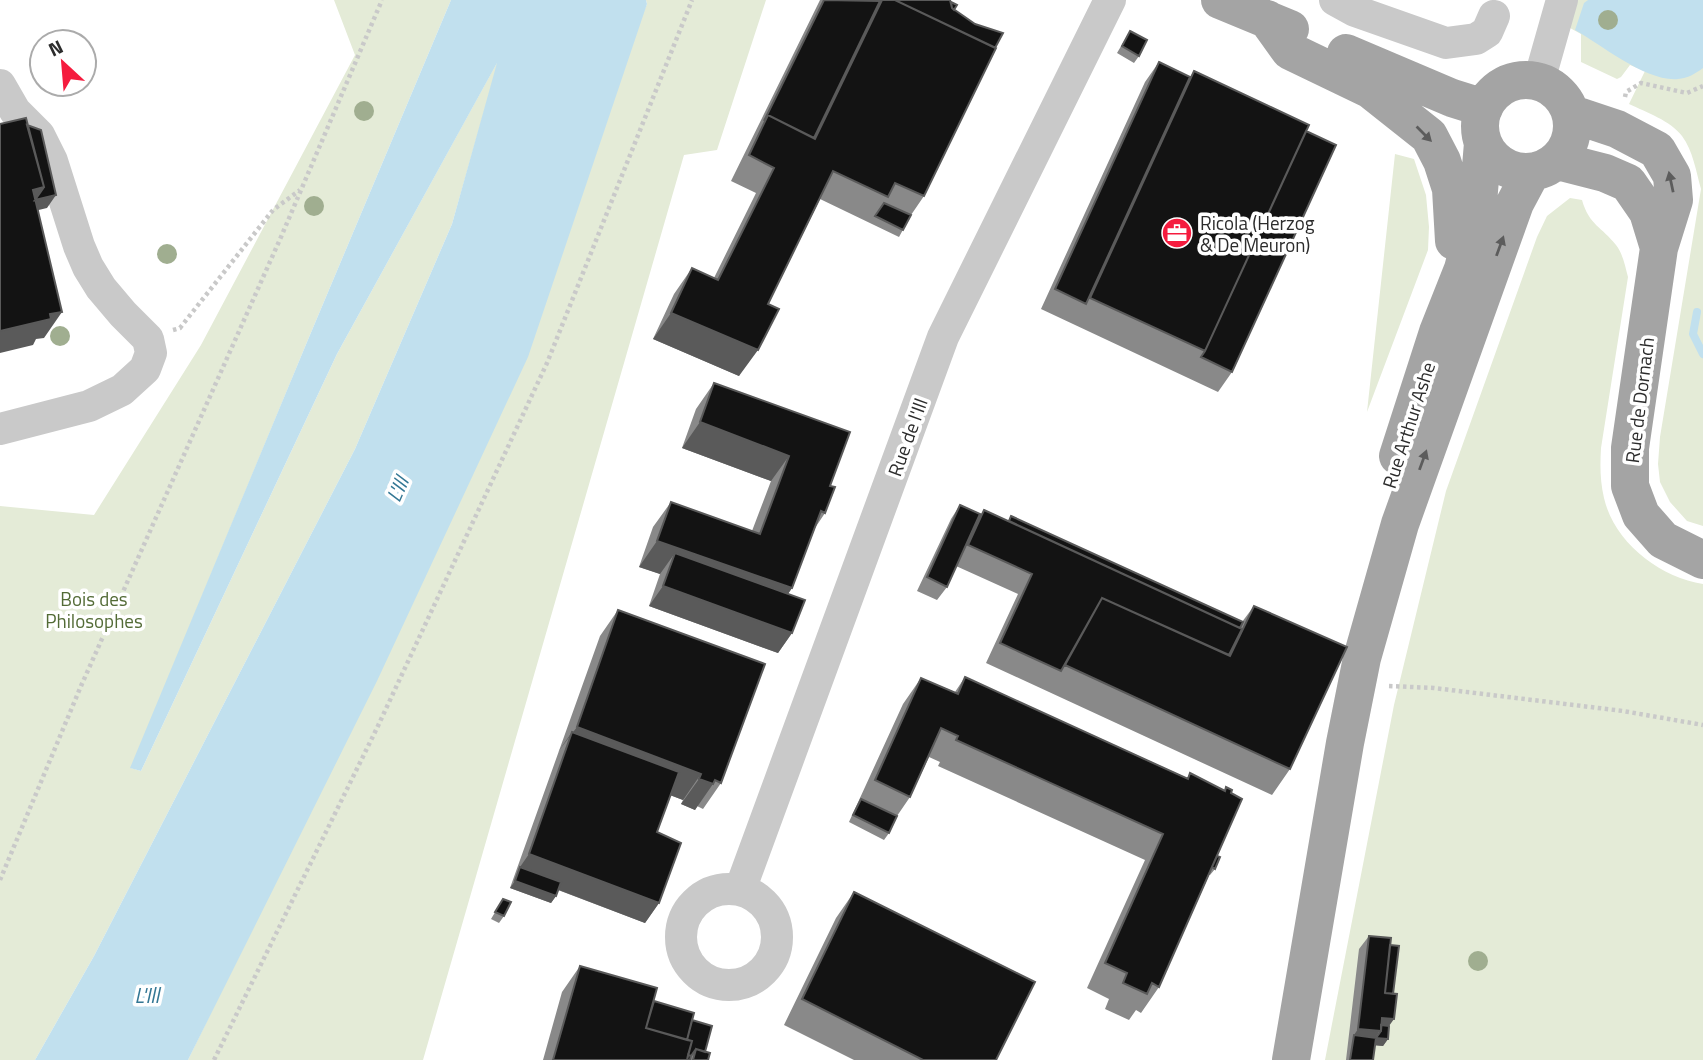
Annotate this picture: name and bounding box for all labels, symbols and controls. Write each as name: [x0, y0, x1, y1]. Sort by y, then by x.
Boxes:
north arrow: [28, 28, 98, 98]
text: N: [43, 31, 68, 63]
one-way arrow: [1415, 125, 1432, 142]
one-way arrow: [1665, 171, 1676, 193]
place label: Ricola (Herzog & De Meuron): [1200, 208, 1315, 259]
office icon: Ricola (Herzog & De Meuron): [1160, 216, 1194, 250]
one-way arrow: [1495, 236, 1506, 257]
street label: Rue de Dornach: [1617, 335, 1661, 465]
street label: Rue Arthur Ashe: [1374, 358, 1442, 492]
street label: Rue de l'Ill: [879, 394, 935, 480]
one-way arrow: [1418, 450, 1429, 471]
water label: L'Ill: [377, 469, 418, 507]
park label: Bois des Philosophes: [45, 584, 143, 635]
water label: L'Ill: [135, 979, 162, 1011]

